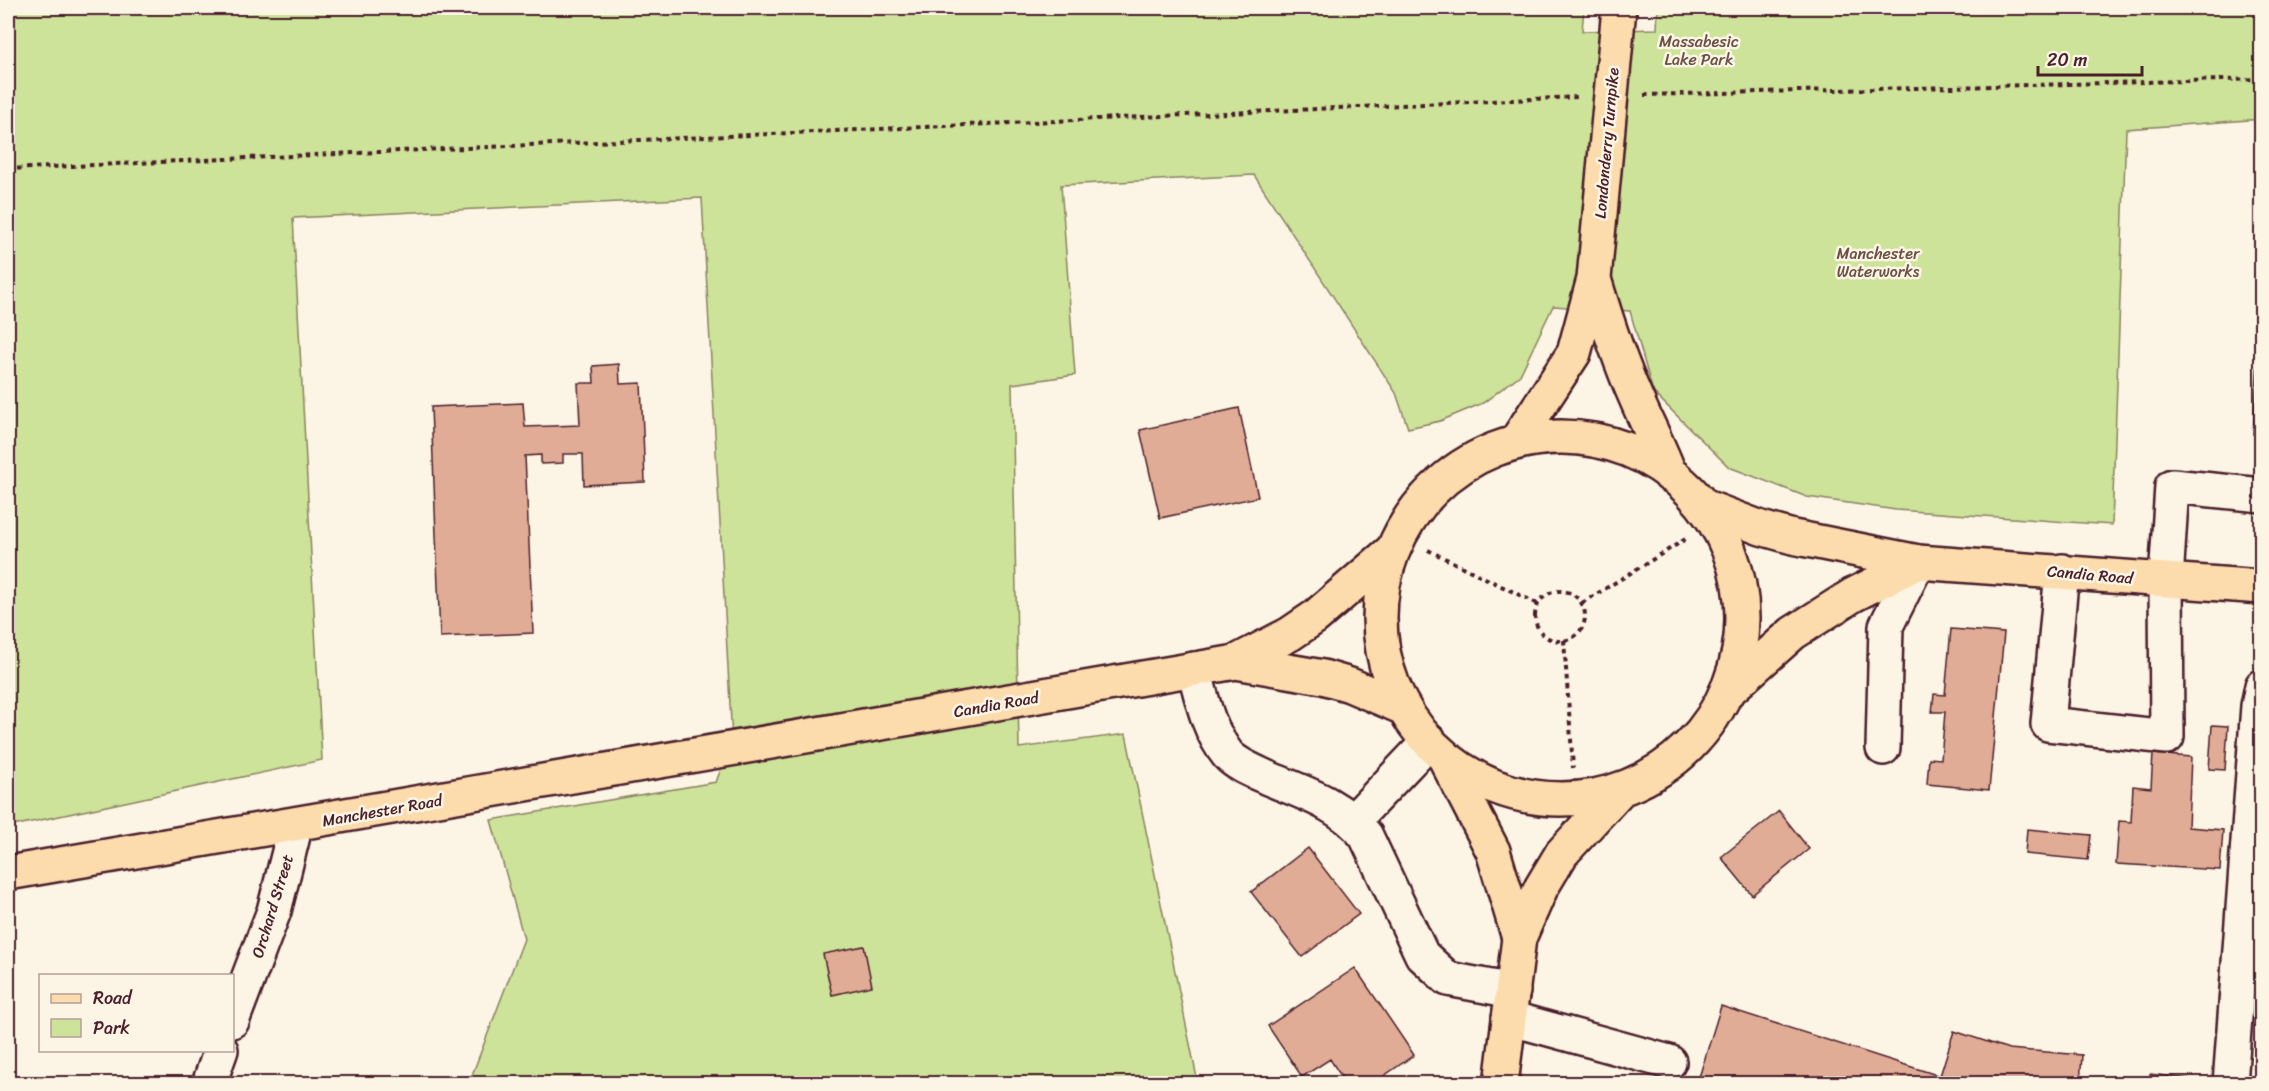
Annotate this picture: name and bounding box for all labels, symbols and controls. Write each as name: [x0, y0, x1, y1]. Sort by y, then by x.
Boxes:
park label: Massabesic Lake Park: [1659, 27, 1739, 74]
scale bar: [2038, 39, 2142, 77]
text: 20 m: [2047, 44, 2087, 76]
street label: Londonderry Turnpike: [1585, 66, 1628, 220]
park label: Manchester Waterworks: [1837, 239, 1921, 286]
street label: Candia Road: [2046, 556, 2136, 593]
street label: Candia Road: [951, 682, 1042, 726]
street label: Manchester Road: [320, 785, 446, 835]
street label: Orchard Street: [243, 851, 302, 962]
legend: [39, 974, 234, 1052]
text: Road: [93, 982, 133, 1014]
text: Park: [93, 1012, 130, 1044]

